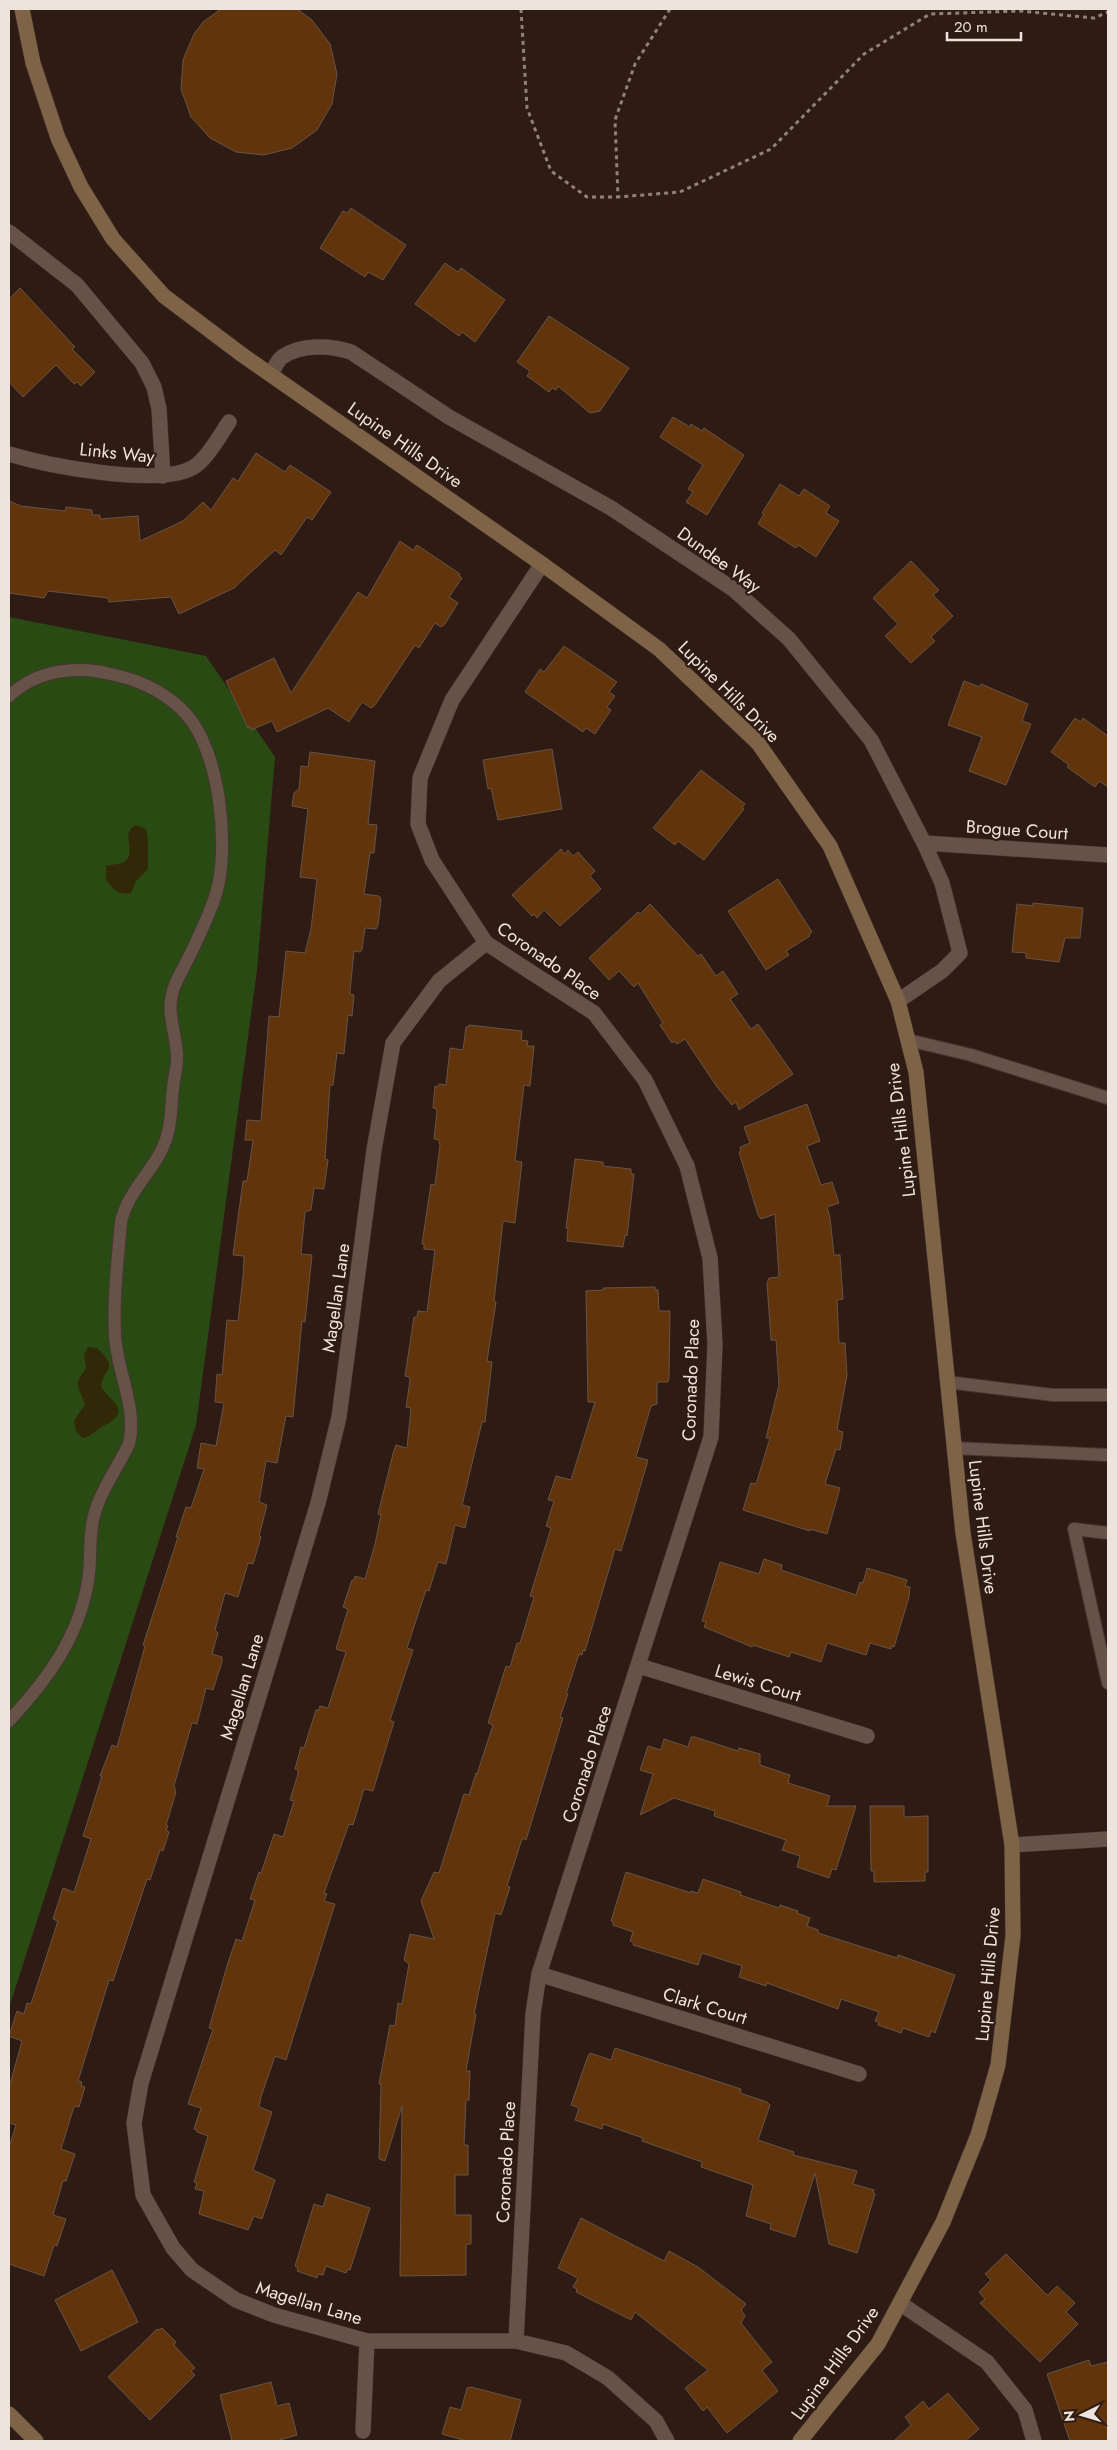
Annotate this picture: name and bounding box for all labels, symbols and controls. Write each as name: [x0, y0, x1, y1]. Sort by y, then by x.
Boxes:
scale bar: [947, 10, 1021, 42]
text: 20 m: [954, 16, 988, 38]
street label: Lupine Hills Drive: [342, 396, 468, 494]
street label: Links Way: [78, 436, 156, 470]
street label: Dundee Way: [672, 521, 766, 599]
street label: Lupine Hills Drive: [672, 635, 786, 749]
street label: Brogue Court: [965, 813, 1070, 847]
street label: Coronado Place: [492, 915, 606, 1007]
street label: Lupine Hills Drive: [880, 1062, 922, 1198]
street label: Magellan Lane: [315, 1242, 357, 1354]
street label: Coronado Place: [676, 1319, 706, 1441]
street label: Lupine Hills Drive: [962, 1459, 1004, 1595]
street label: Magellan Lane: [213, 1631, 271, 1743]
street label: Lewis Court: [712, 1658, 805, 1709]
street label: Coronado Place: [556, 1702, 618, 1826]
street label: Lupine Hills Drive: [969, 1906, 1007, 2042]
street label: Clark Court: [660, 1981, 751, 2031]
street label: Coronado Place: [490, 2100, 522, 2224]
street label: Magellan Lane: [253, 2274, 365, 2332]
street label: Lupine Hills Drive: [785, 2301, 885, 2425]
north arrow: [1057, 2390, 1107, 2440]
text: N: [1059, 2410, 1079, 2423]

